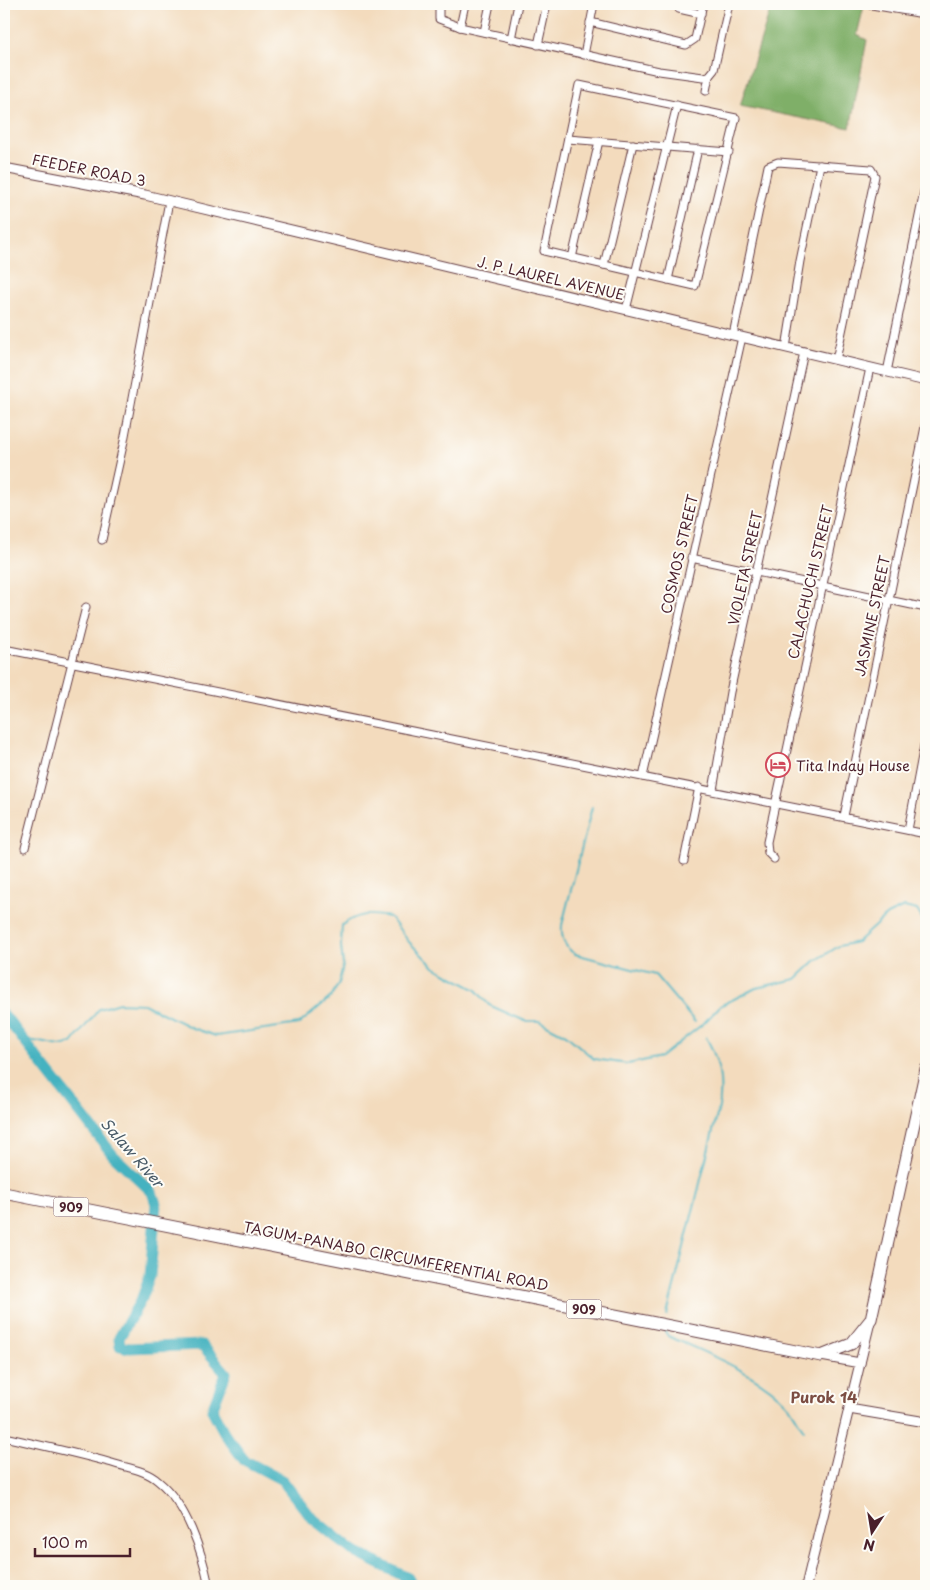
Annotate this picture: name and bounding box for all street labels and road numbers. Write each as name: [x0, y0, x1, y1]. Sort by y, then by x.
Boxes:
street label: FEEDER ROAD 3: [30, 149, 148, 191]
street label: J. P. LAUREL AVENUE: [475, 251, 627, 305]
street label: COSMOS STREET: [655, 492, 703, 616]
street label: CALACHUCHI STREET: [782, 502, 838, 661]
street label: VIOLETA STREET: [723, 508, 767, 627]
street label: JASMINE STREET: [849, 553, 895, 678]
road number: 909: [54, 1198, 88, 1216]
street label: TAGUM-PANABO CIRCUMFERENTIAL ROAD: [242, 1216, 550, 1296]
road number: 909: [566, 1300, 602, 1318]

